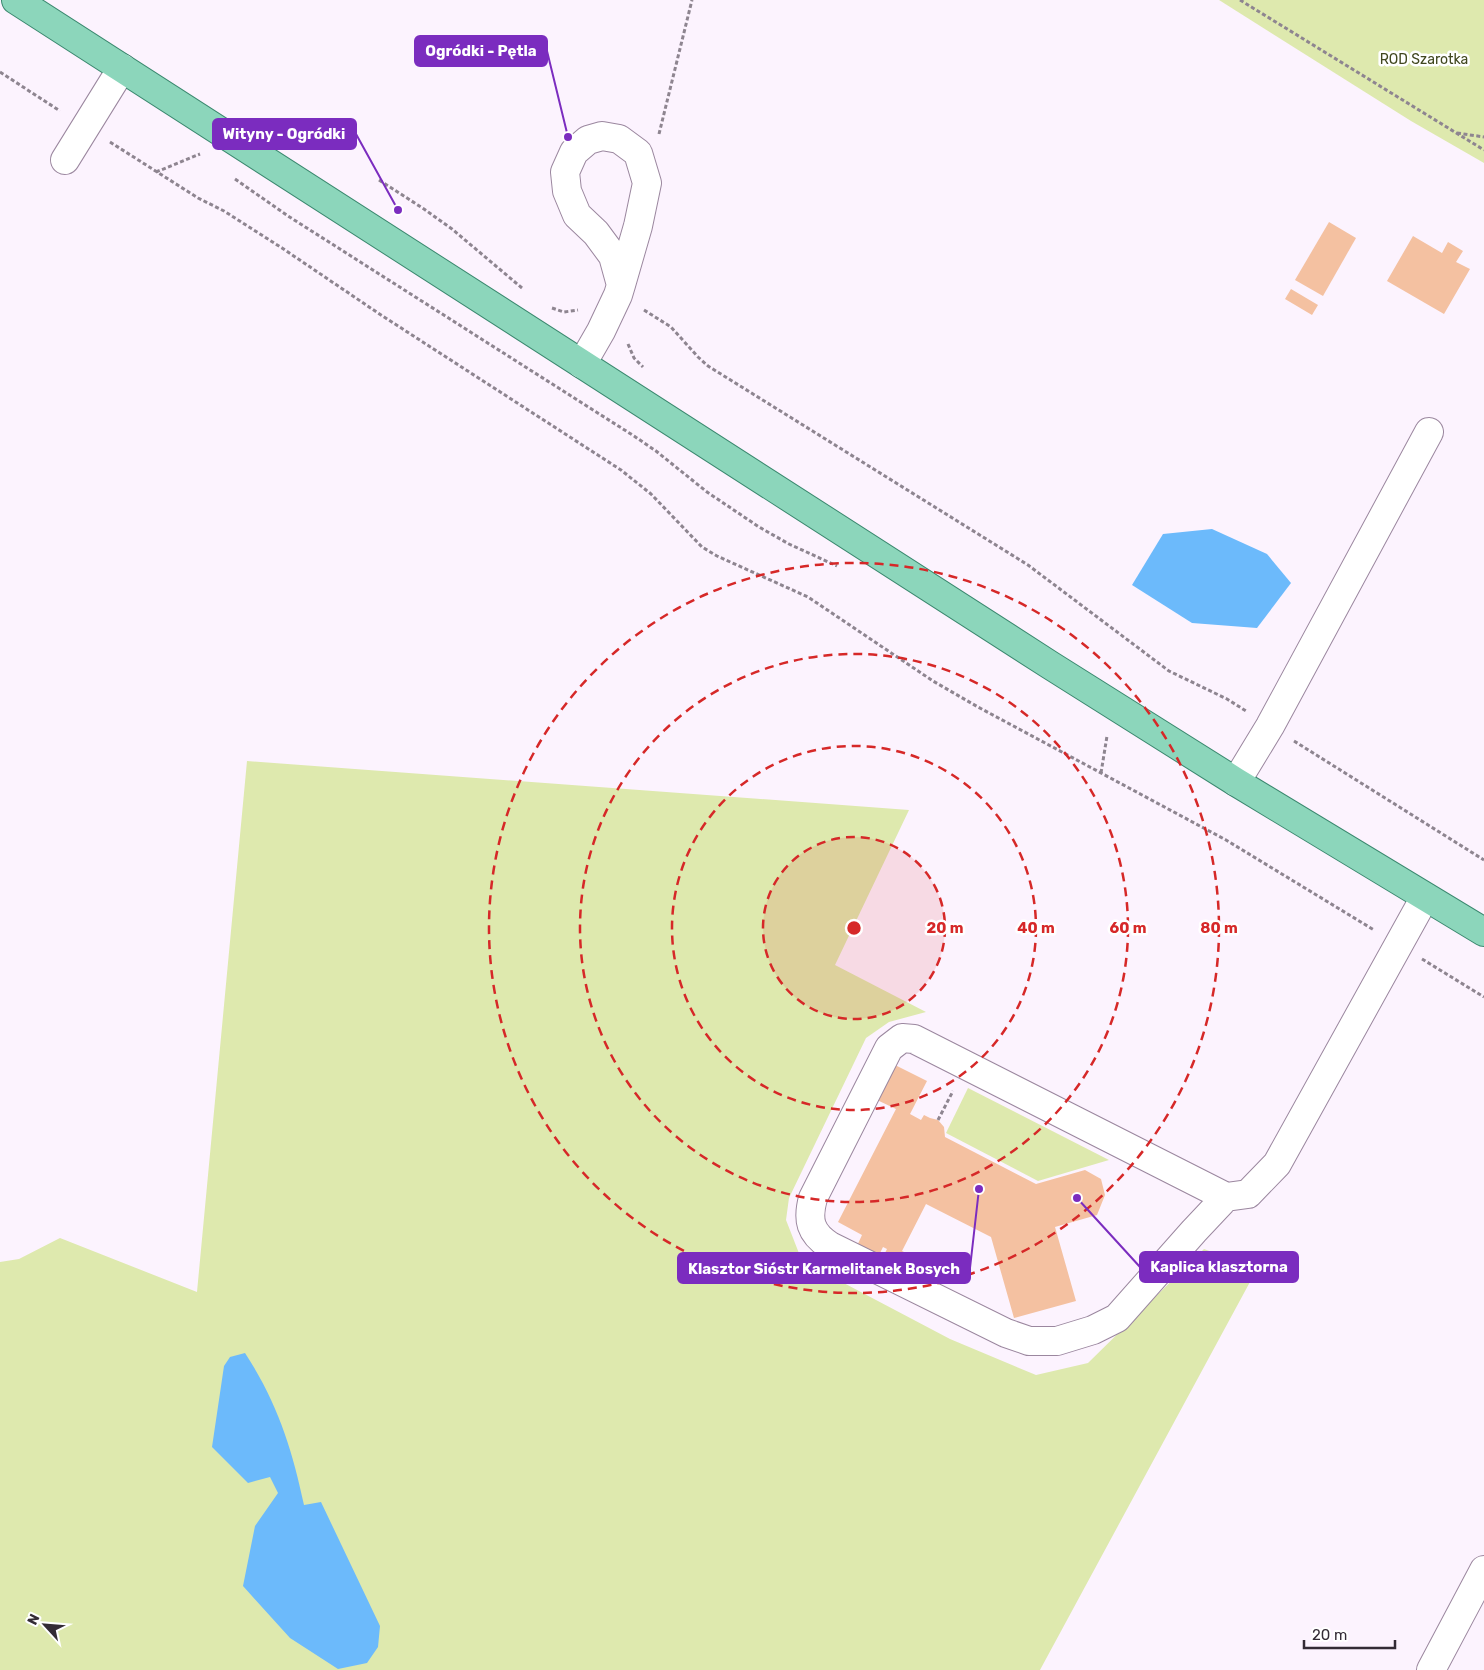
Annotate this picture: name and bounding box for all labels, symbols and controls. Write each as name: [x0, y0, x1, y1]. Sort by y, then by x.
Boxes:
callout: Ogródki - Pętla: [415, 36, 547, 66]
text: Ogródki - Pętla: [425, 42, 537, 60]
park label: ROD Szarotka: [1380, 51, 1468, 68]
callout: Wityny - Ogródki: [213, 119, 356, 149]
text: Wityny - Ogródki: [223, 125, 345, 143]
centre of rings: [845, 919, 863, 937]
text: 20 m: [927, 919, 963, 937]
text: 40 m: [1017, 919, 1055, 937]
text: 60 m: [1110, 919, 1146, 937]
text: 80 m: [1200, 919, 1238, 937]
callout: Kaplica klasztorna: [1140, 1252, 1298, 1282]
callout: Klasztor Sióstr Karmelitanek Bosych: [678, 1253, 970, 1283]
text: Kaplica klasztorna: [1150, 1258, 1288, 1276]
text: Klasztor Sióstr Karmelitanek Bosych: [688, 1260, 960, 1278]
north arrow: [20, 1600, 70, 1650]
text: N: [24, 1611, 44, 1628]
scale bar: [1304, 1618, 1395, 1650]
text: 20 m: [1312, 1626, 1347, 1644]

